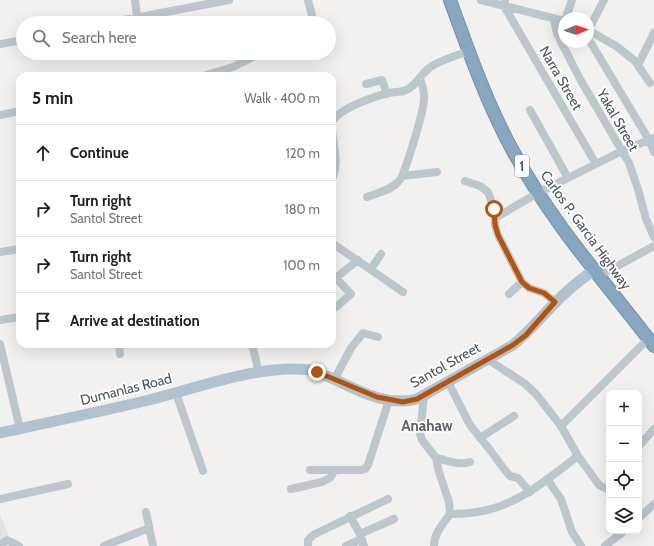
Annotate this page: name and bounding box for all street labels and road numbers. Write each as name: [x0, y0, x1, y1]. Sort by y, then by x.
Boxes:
street label: Narra Street: [535, 43, 587, 113]
street label: Yakal Street: [592, 85, 643, 155]
road number: 1: [515, 155, 529, 177]
street label: Carlos P. Garcia Highway: [537, 167, 635, 293]
street label: Santol Street: [407, 338, 483, 392]
street label: Dumanlas Road: [78, 369, 174, 409]

